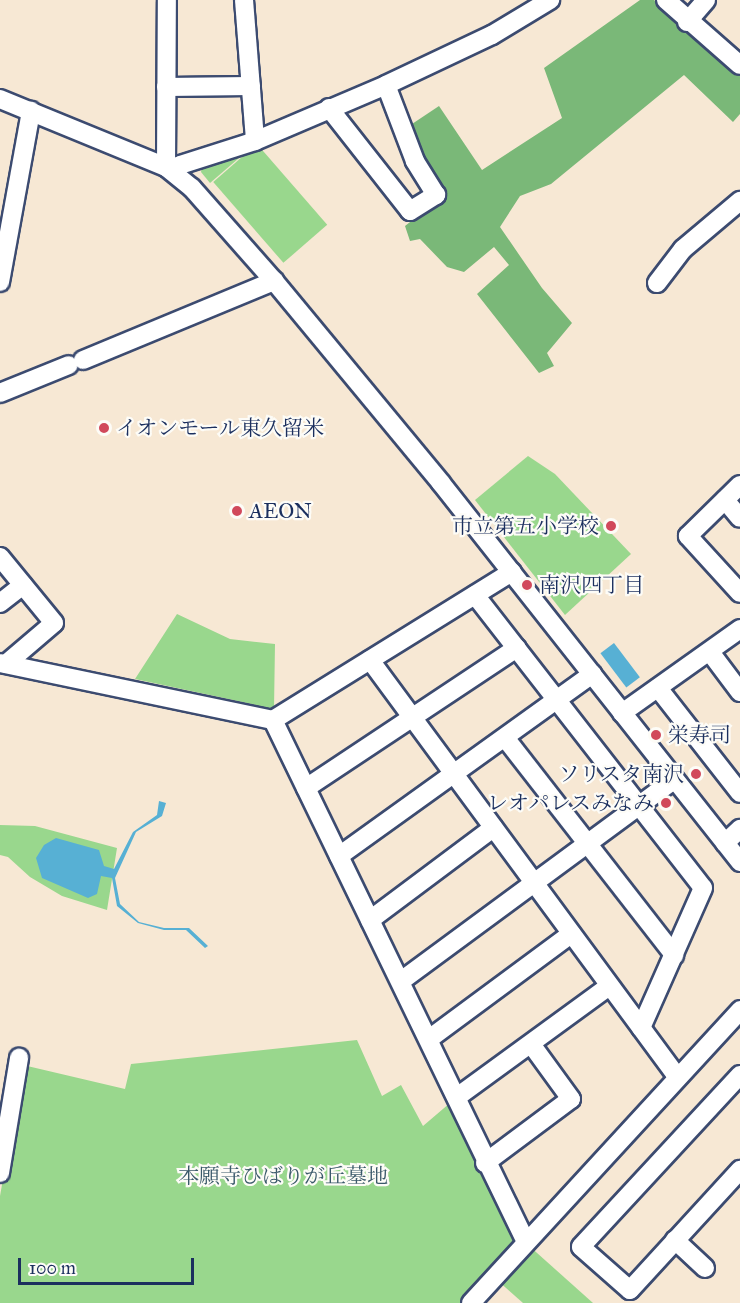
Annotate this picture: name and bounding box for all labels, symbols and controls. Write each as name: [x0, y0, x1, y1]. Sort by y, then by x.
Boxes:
place label: イオンモール東久留米: [116, 415, 325, 441]
marker: イオンモール東久留米: [97, 421, 111, 435]
place label: AEON: [249, 498, 312, 524]
marker: AEON: [230, 504, 244, 518]
place label: 市立第五小学校: [452, 513, 599, 539]
marker: 市立第五小学校: [604, 519, 618, 533]
place label: 南沢四丁目: [539, 572, 644, 598]
marker: 南沢四丁目: [520, 578, 534, 592]
place label: 栄寿司: [668, 722, 731, 748]
marker: 栄寿司: [649, 728, 663, 742]
place label: ソリスタ南沢: [558, 761, 684, 787]
marker: ソリスタ南沢: [689, 767, 703, 781]
place label: レオパレスみなみ: [486, 790, 654, 816]
marker: レオパレスみなみ: [659, 796, 673, 810]
park label: 本願寺ひばりが丘墓地: [178, 1163, 388, 1189]
scale bar: [21, 1246, 196, 1284]
text: 100 m: [29, 1257, 76, 1279]

